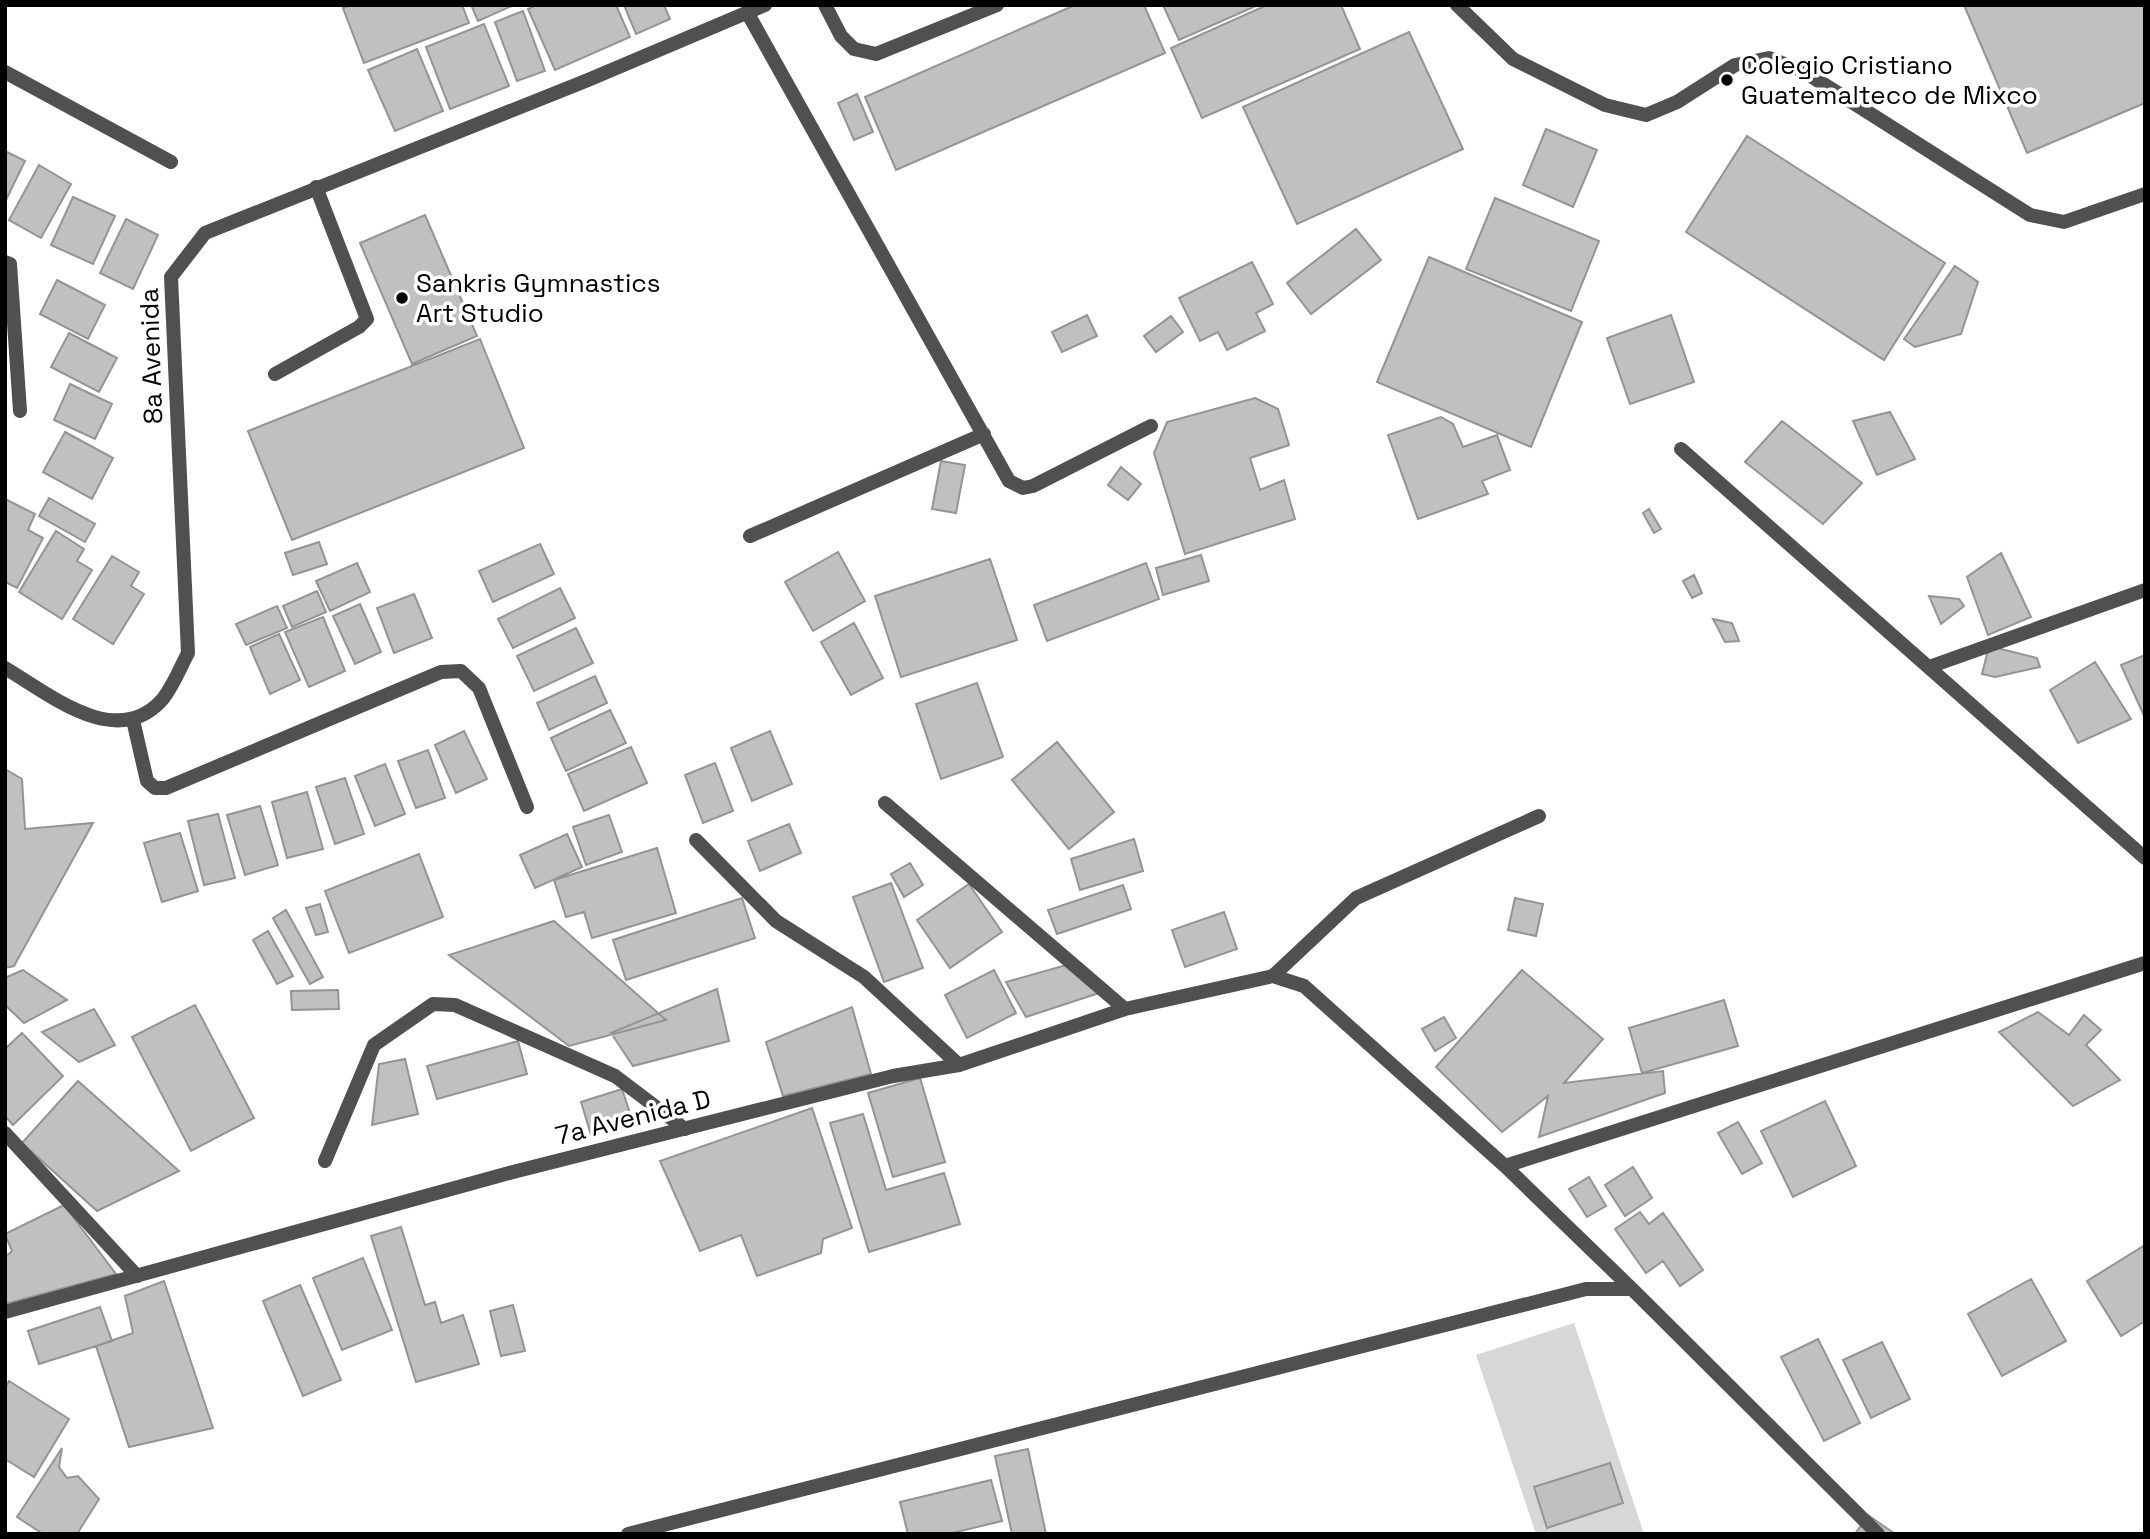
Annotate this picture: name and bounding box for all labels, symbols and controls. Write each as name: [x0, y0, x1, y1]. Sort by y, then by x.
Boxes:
place label: Colegio Cristiano Guatemalteco de Mixco: [1741, 48, 2038, 112]
marker: Colegio Cristiano Guatemalteco de Mixco: [1719, 72, 1735, 88]
place label: Sankris Gymnastics Art Studio: [416, 266, 661, 330]
street label: 8a Avenida: [132, 287, 170, 425]
marker: Sankris Gymnastics Art Studio: [394, 290, 410, 306]
street label: 7a Avenida D: [552, 1081, 714, 1153]

